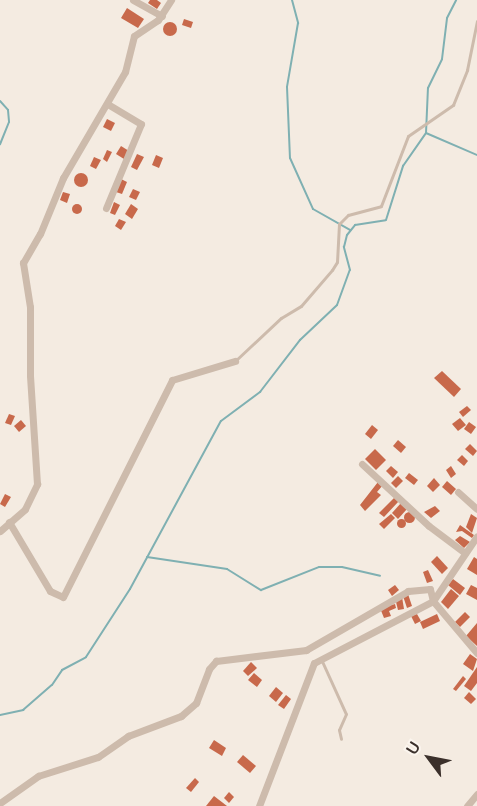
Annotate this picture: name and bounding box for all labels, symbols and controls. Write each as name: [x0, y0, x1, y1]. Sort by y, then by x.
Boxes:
north arrow: [399, 728, 459, 788]
text: U: [401, 738, 426, 759]

